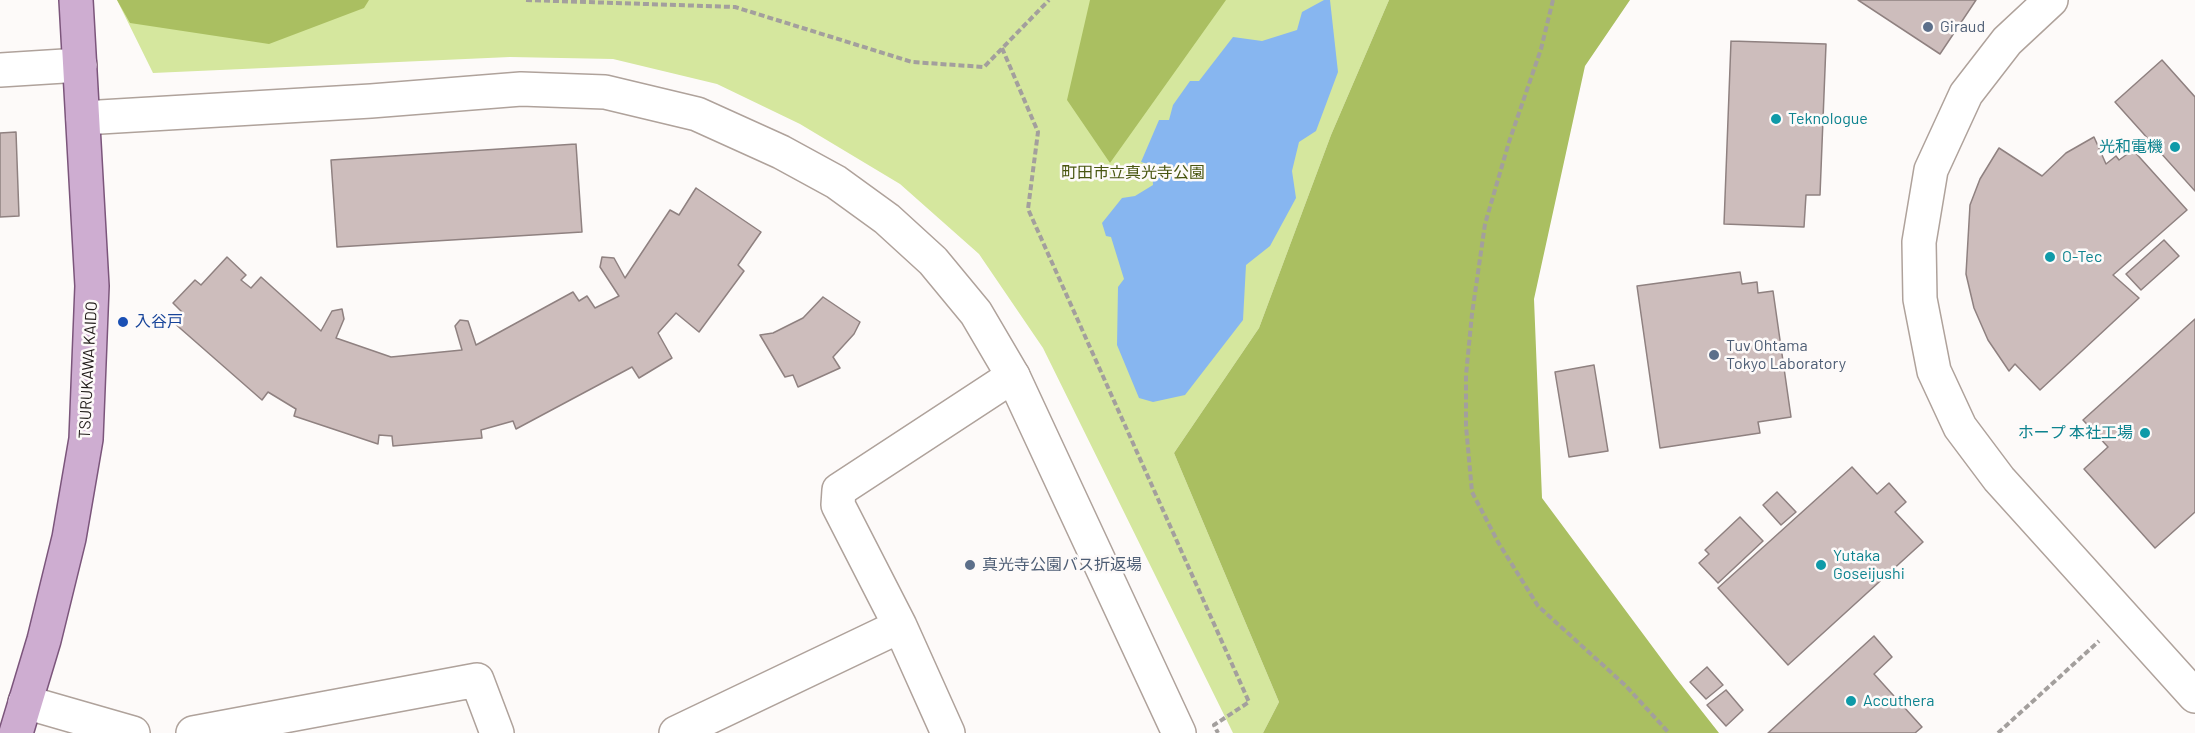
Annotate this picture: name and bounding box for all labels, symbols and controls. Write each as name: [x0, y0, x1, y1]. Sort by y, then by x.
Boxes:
place label: Giraud: [1940, 17, 1985, 37]
marker: Giraud: [1921, 20, 1935, 34]
place label: Teknologue: [1788, 109, 1868, 129]
marker: Teknologue: [1769, 112, 1783, 126]
place label: 光和電機: [2099, 137, 2163, 157]
marker: 光和電機: [2168, 140, 2182, 154]
park label: 町田市立真光寺公園: [1061, 163, 1205, 183]
place label: O-Tec: [2062, 247, 2102, 267]
marker: O-Tec: [2043, 250, 2057, 264]
street label: TSURUKAWA KAIDO: [75, 301, 101, 439]
place label: 入谷戸: [135, 312, 183, 332]
marker: 入谷戸: [116, 315, 130, 329]
place label: Tuv Ohtama Tokyo Laboratory: [1726, 336, 1846, 374]
marker: Tuv Ohtama Tokyo Laboratory: [1707, 348, 1721, 362]
place label: ホープ 本社工場: [2018, 423, 2133, 443]
marker: ホープ 本社工場: [2138, 426, 2152, 440]
place label: Yutaka Goseijushi: [1833, 546, 1905, 584]
place label: 真光寺公園バス折返場: [982, 555, 1142, 575]
marker: 真光寺公園バス折返場: [963, 558, 977, 572]
marker: Yutaka Goseijushi: [1814, 558, 1828, 572]
place label: Accuthera: [1863, 691, 1935, 711]
marker: Accuthera: [1844, 694, 1858, 708]

